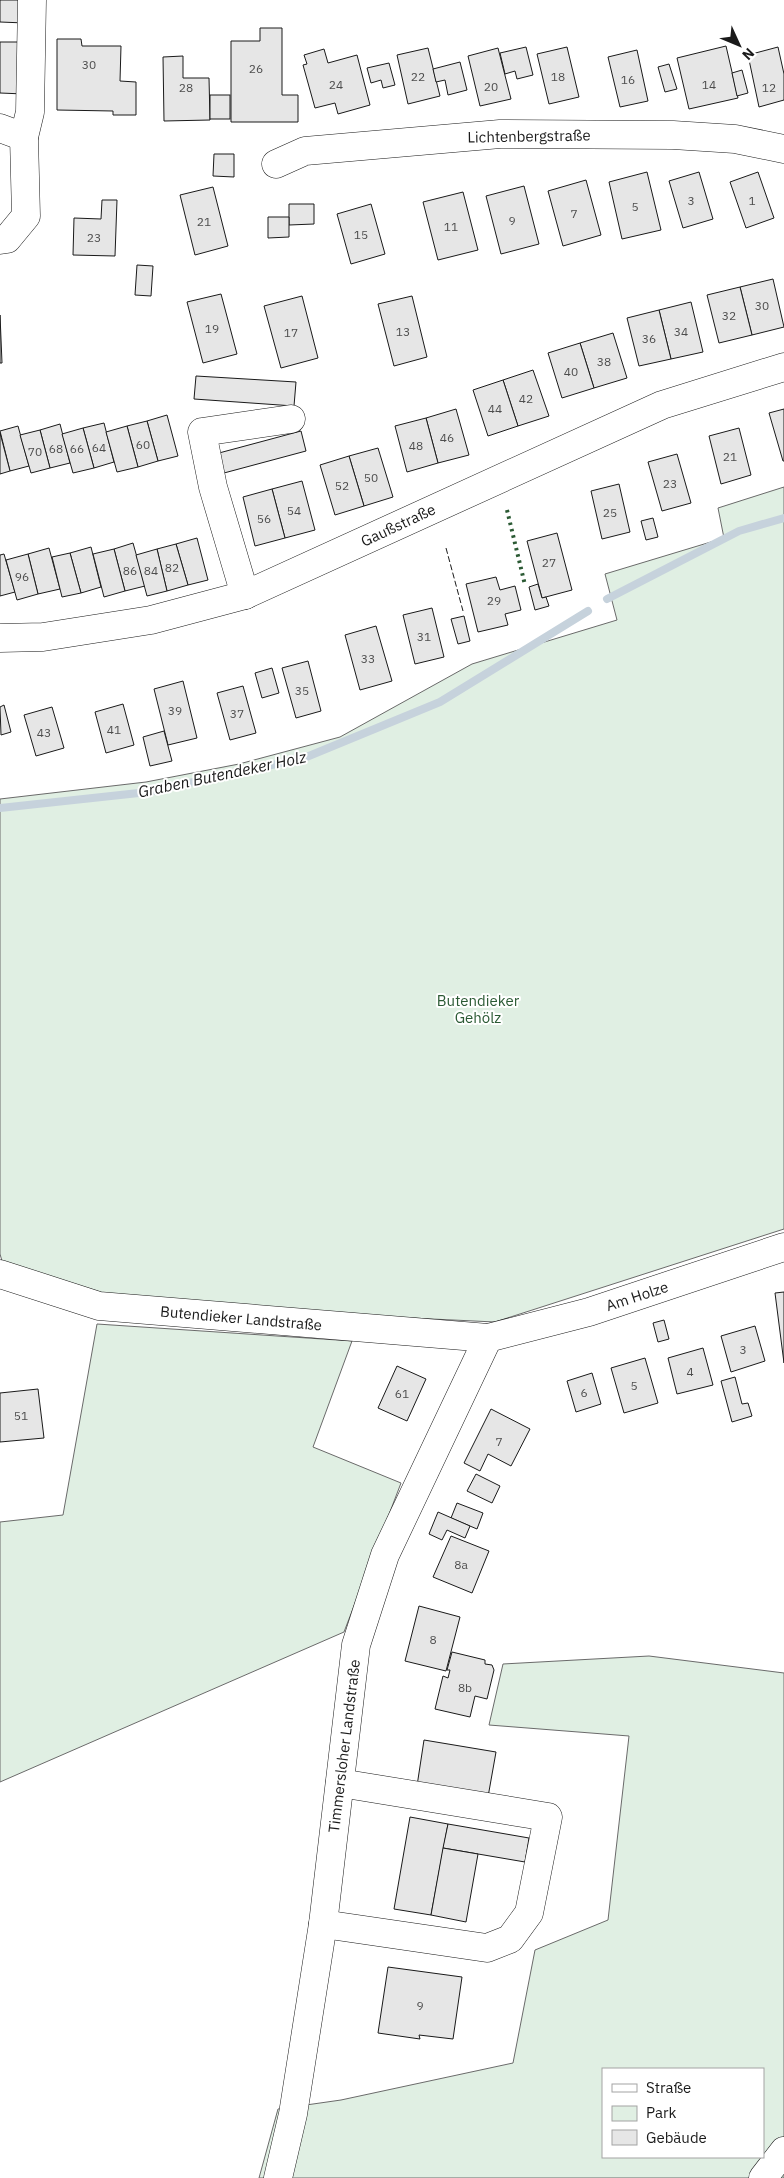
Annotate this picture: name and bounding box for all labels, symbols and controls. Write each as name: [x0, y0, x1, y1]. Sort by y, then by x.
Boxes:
north arrow: [714, 20, 764, 70]
text: N: [738, 44, 758, 64]
house number: 30: [82, 57, 96, 72]
house number: 26: [249, 61, 263, 76]
house number: 22: [411, 69, 425, 84]
house number: 18: [551, 69, 565, 84]
house number: 16: [621, 72, 635, 87]
house number: 24: [329, 77, 343, 92]
house number: 14: [702, 77, 716, 92]
house number: 20: [484, 79, 498, 94]
house number: 28: [179, 80, 193, 95]
house number: 12: [762, 80, 776, 95]
street label: Lichtenbergstraße: [467, 125, 591, 147]
house number: 3: [687, 193, 695, 208]
house number: 1: [748, 193, 756, 208]
house number: 5: [631, 199, 639, 214]
house number: 7: [570, 206, 578, 221]
house number: 9: [508, 213, 516, 228]
house number: 21: [197, 214, 211, 229]
house number: 11: [444, 219, 458, 234]
house number: 15: [354, 227, 368, 242]
house number: 23: [87, 230, 101, 245]
house number: 30: [755, 298, 769, 313]
house number: 32: [722, 308, 736, 323]
house number: 19: [205, 321, 219, 336]
house number: 13: [396, 324, 410, 339]
house number: 34: [674, 324, 688, 339]
house number: 17: [284, 325, 298, 340]
house number: 36: [642, 331, 656, 346]
house number: 38: [597, 354, 611, 369]
house number: 40: [564, 364, 578, 379]
house number: 42: [519, 391, 533, 406]
house number: 44: [488, 401, 502, 416]
house number: 46: [440, 430, 454, 445]
house number: 60: [136, 437, 150, 452]
house number: 48: [409, 438, 423, 453]
house number: 64: [92, 440, 106, 455]
house number: 68: [49, 441, 63, 456]
house number: 66: [70, 441, 84, 456]
house number: 70: [28, 444, 42, 459]
house number: 21: [723, 449, 737, 464]
house number: 50: [364, 470, 378, 485]
house number: 23: [663, 476, 677, 491]
house number: 52: [335, 478, 349, 493]
street label: Gaußstraße: [358, 499, 438, 551]
house number: 54: [287, 503, 301, 518]
house number: 25: [603, 505, 617, 520]
house number: 56: [257, 511, 271, 526]
house number: 27: [542, 555, 556, 570]
house number: 82: [165, 560, 179, 575]
house number: 86: [123, 563, 137, 578]
house number: 84: [144, 563, 158, 578]
house number: 96: [15, 569, 29, 584]
house number: 29: [487, 593, 501, 608]
house number: 31: [417, 629, 431, 644]
house number: 33: [361, 651, 375, 666]
house number: 35: [295, 683, 309, 698]
house number: 39: [168, 703, 182, 718]
house number: 37: [230, 706, 244, 721]
house number: 41: [107, 722, 121, 737]
house number: 43: [37, 725, 51, 740]
water label: Graben Butendeker Holz: [136, 746, 309, 802]
park label: Butendieker Gehölz: [437, 991, 520, 1027]
street label: Am Holze: [603, 1277, 671, 1315]
street label: Butendieker Landstraße: [159, 1301, 323, 1335]
house number: 3: [739, 1342, 747, 1357]
house number: 4: [686, 1364, 694, 1379]
house number: 5: [630, 1378, 638, 1393]
house number: 6: [580, 1385, 588, 1400]
house number: 61: [395, 1386, 409, 1401]
house number: 51: [14, 1408, 28, 1423]
house number: 7: [495, 1434, 503, 1449]
house number: 8a: [454, 1557, 468, 1572]
house number: 8: [429, 1632, 437, 1647]
street label: Timmersloher Landstraße: [324, 1658, 364, 1834]
house number: 8b: [458, 1680, 472, 1695]
house number: 9: [416, 1998, 424, 2013]
legend: [602, 2068, 764, 2158]
text: Straße: [646, 2078, 691, 2097]
text: Park: [646, 2103, 676, 2122]
text: Gebäude: [646, 2128, 707, 2147]

